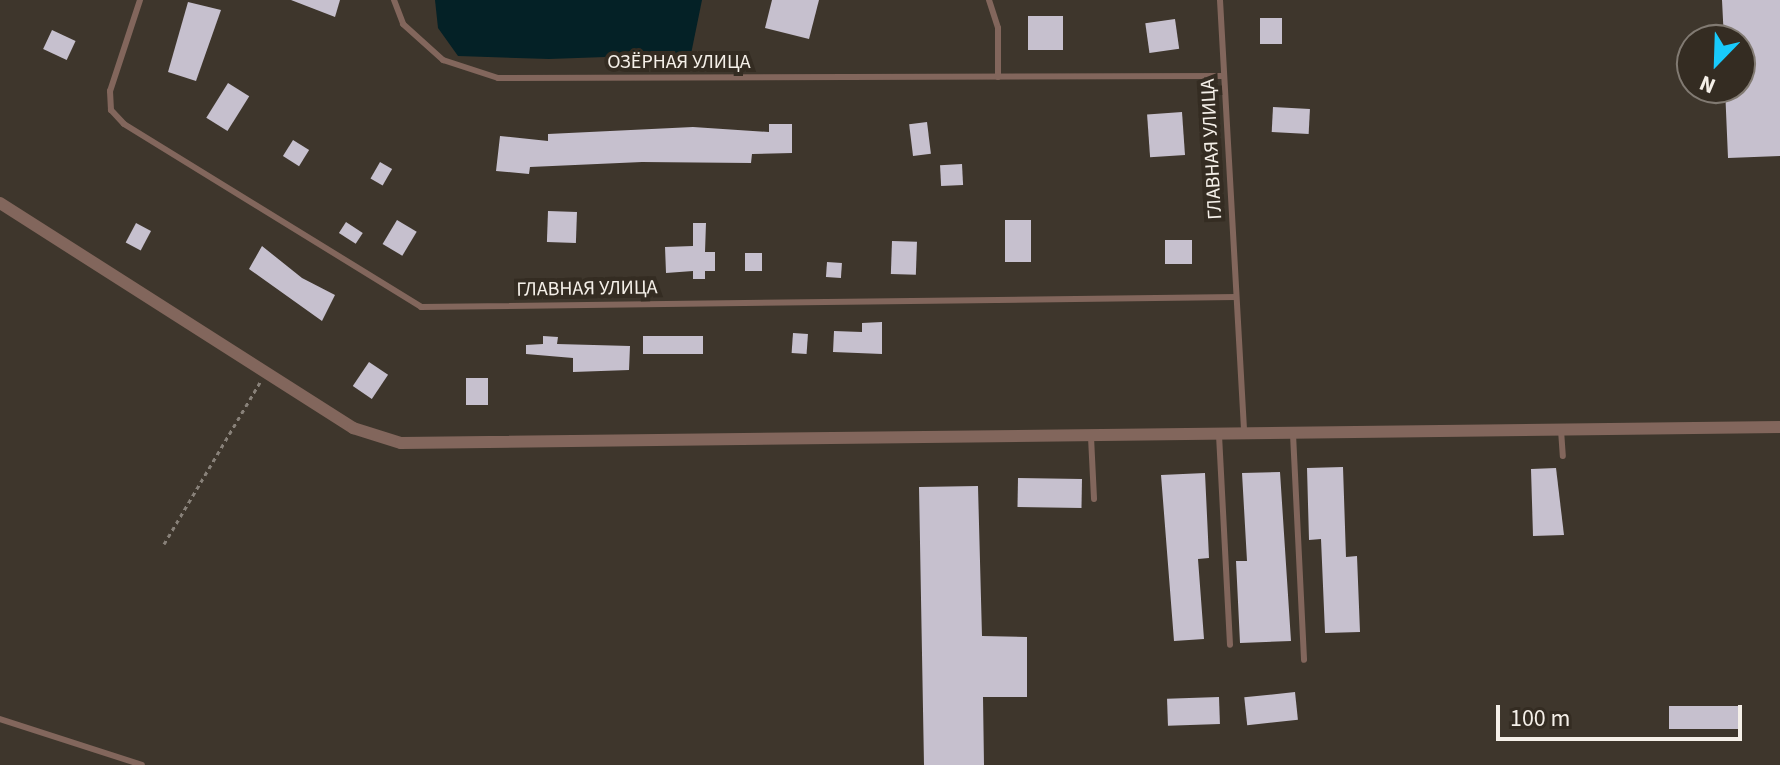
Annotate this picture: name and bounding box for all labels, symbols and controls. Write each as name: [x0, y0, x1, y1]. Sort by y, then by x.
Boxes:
north arrow: [1676, 24, 1756, 104]
street label: ОЗЁРНАЯ УЛИЦА: [607, 50, 751, 74]
text: N: [1694, 67, 1720, 102]
street label: ГЛАВНАЯ УЛИЦА: [1196, 78, 1228, 220]
street label: ГЛАВНАЯ УЛИЦА: [516, 276, 658, 302]
scale bar: [1500, 689, 1746, 739]
text: 100 m: [1510, 701, 1570, 736]

